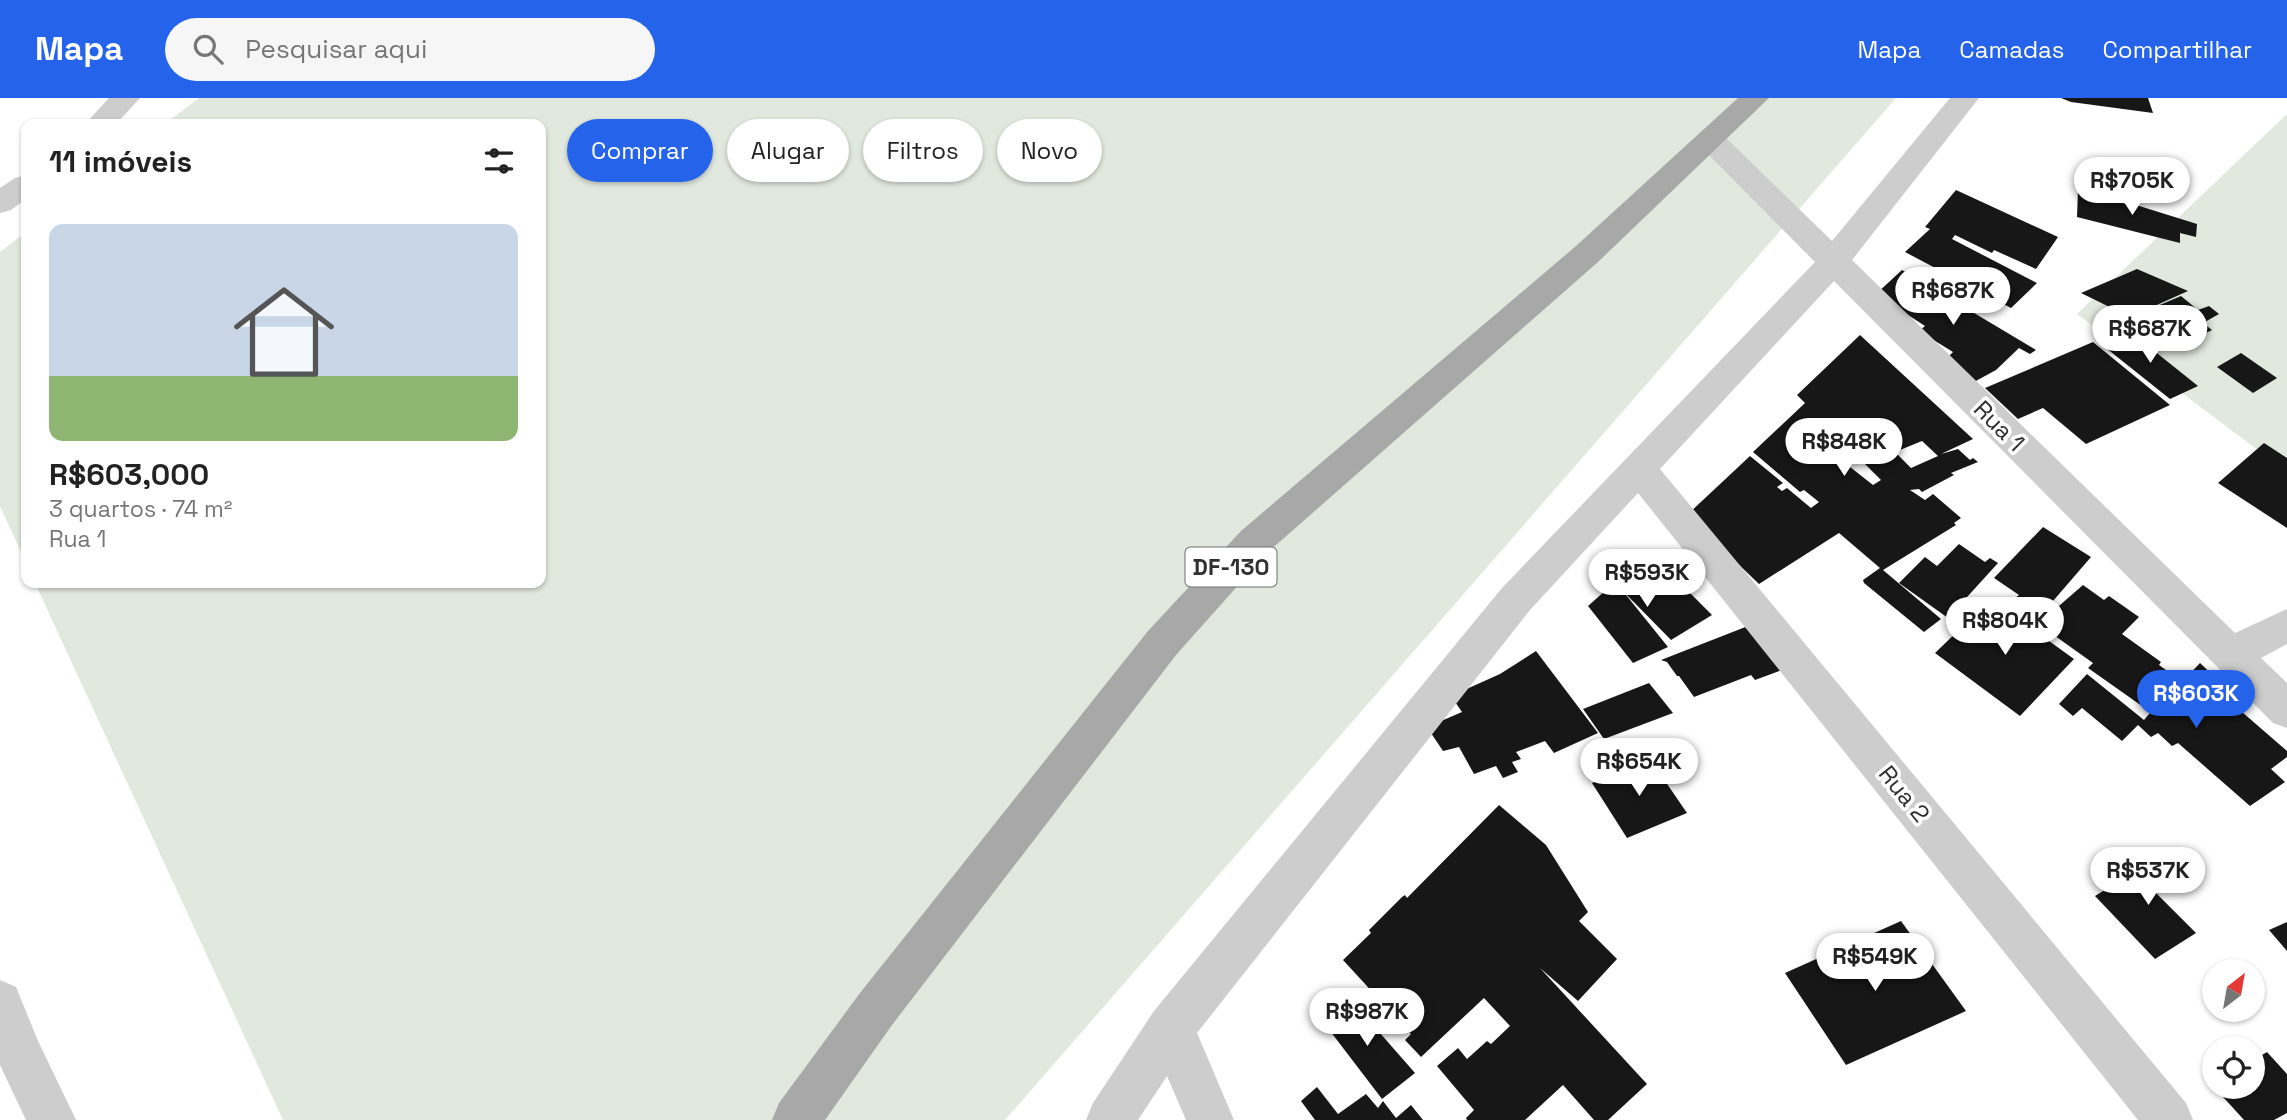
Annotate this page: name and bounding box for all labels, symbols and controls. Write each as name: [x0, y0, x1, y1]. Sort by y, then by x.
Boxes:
search box: [165, 18, 655, 81]
text: Mapa: [35, 28, 123, 70]
icon: search: [189, 30, 227, 68]
text: Pesquisar aqui: [245, 32, 427, 66]
text: Mapa: [1857, 34, 1921, 65]
text: Camadas: [1959, 34, 2064, 65]
text: Compartilhar: [2102, 34, 2252, 65]
chip: Comprar: [567, 119, 713, 182]
chip: Alugar: [727, 119, 849, 182]
chip: Filtros: [863, 119, 983, 182]
chip: Novo: [997, 119, 1102, 182]
text: 11 imóveis: [49, 142, 192, 181]
icon: filters: [480, 142, 518, 180]
pin: R$705K: [2075, 158, 2189, 217]
text: R$705K: [2090, 165, 2174, 195]
pin: R$687K: [1896, 268, 2010, 327]
icon: home: [221, 269, 347, 395]
text: R$687K: [1911, 275, 1995, 305]
pin: R$687K: [2093, 306, 2207, 365]
text: R$687K: [2108, 313, 2192, 343]
street label: Rua 1: [1967, 394, 2031, 458]
pin: R$848K: [1787, 418, 1901, 478]
text: R$848K: [1801, 426, 1887, 456]
text: R$603,000: [49, 455, 209, 494]
text: 3 quartos · 74 m²: [49, 494, 232, 524]
text: Rua 1: [49, 524, 106, 554]
road number: DF-130: [1186, 547, 1276, 587]
pin: R$593K: [1590, 550, 1704, 609]
text: R$593K: [1605, 557, 1689, 587]
pin: R$804K: [1948, 598, 2062, 657]
text: R$804K: [1962, 605, 2048, 635]
pin: R$603K: [2139, 670, 2253, 730]
text: R$603K: [2153, 678, 2239, 708]
pin: R$654K: [1582, 738, 1696, 798]
text: R$654K: [1596, 746, 1682, 776]
street label: Rua 2: [1872, 759, 1937, 828]
pin: R$537K: [2091, 848, 2205, 907]
text: R$537K: [2106, 855, 2190, 885]
pin: R$549K: [1818, 934, 1932, 993]
text: R$549K: [1832, 941, 1918, 971]
north arrow: [2202, 959, 2264, 1022]
map controls: [2202, 959, 2265, 1099]
pin: R$987K: [1310, 988, 1424, 1048]
text: R$987K: [1325, 996, 1409, 1026]
button: locate: [2202, 1036, 2265, 1099]

